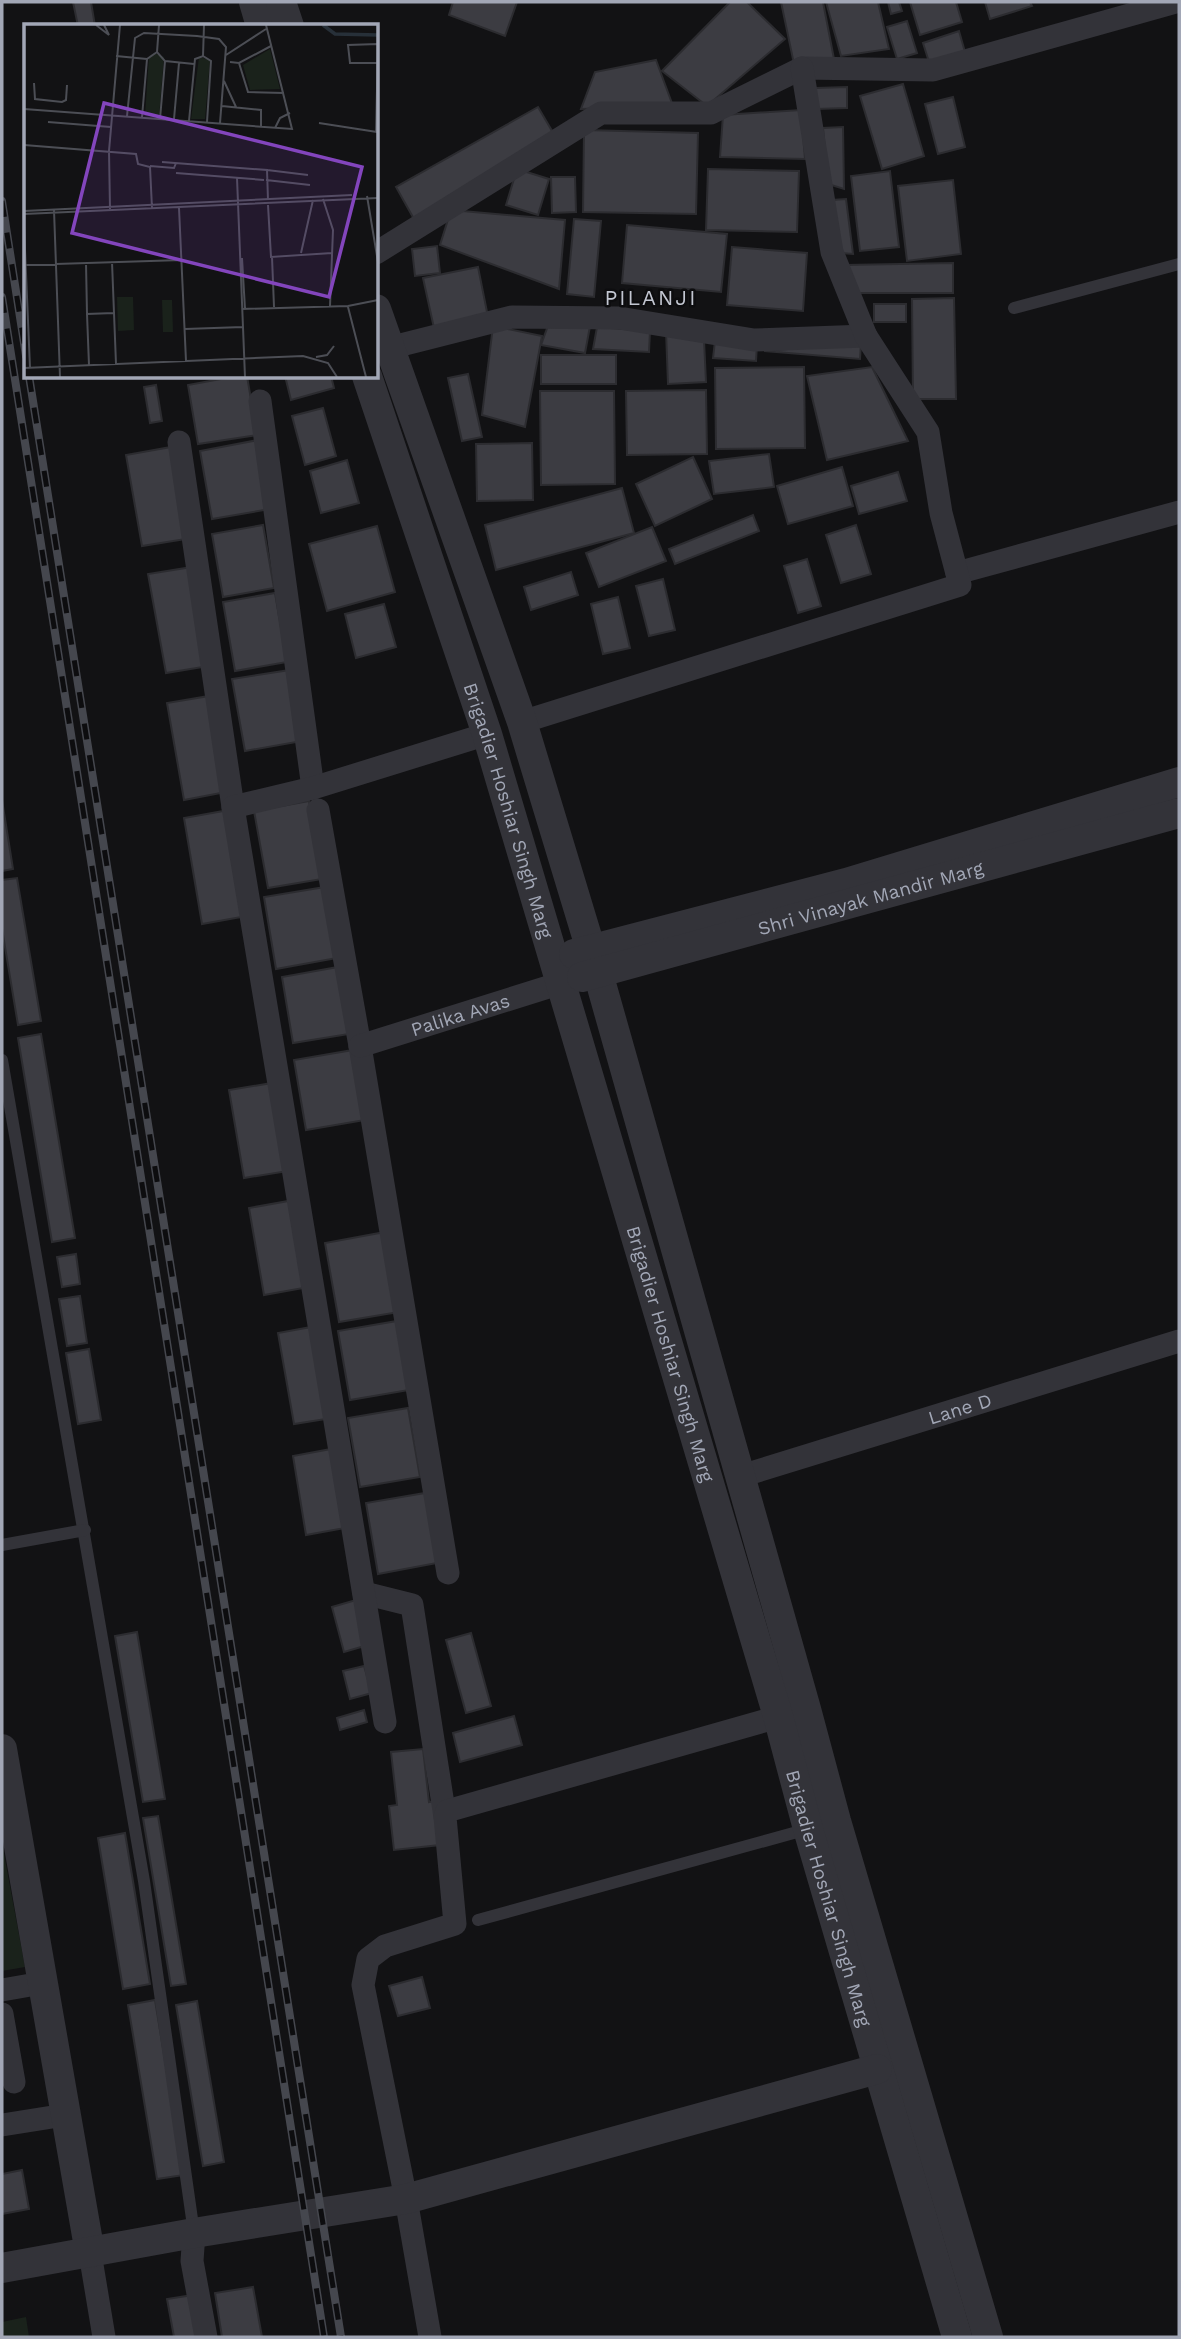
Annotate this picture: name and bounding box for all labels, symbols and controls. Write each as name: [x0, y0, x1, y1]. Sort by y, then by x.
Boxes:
inset map: [24, 24, 378, 378]
district label: PILANJI: [605, 285, 697, 310]
street label: Brigadier Hoshiar Singh Marg: [459, 680, 558, 942]
street label: Shri Vinayak Mandir Marg: [755, 856, 987, 940]
street label: Palika Avas: [408, 989, 513, 1041]
street label: Brigadier Hoshiar Singh Marg: [621, 1223, 719, 1486]
street label: Lane D: [926, 1388, 994, 1430]
street label: Brigadier Hoshiar Singh Marg: [781, 1767, 877, 2030]

